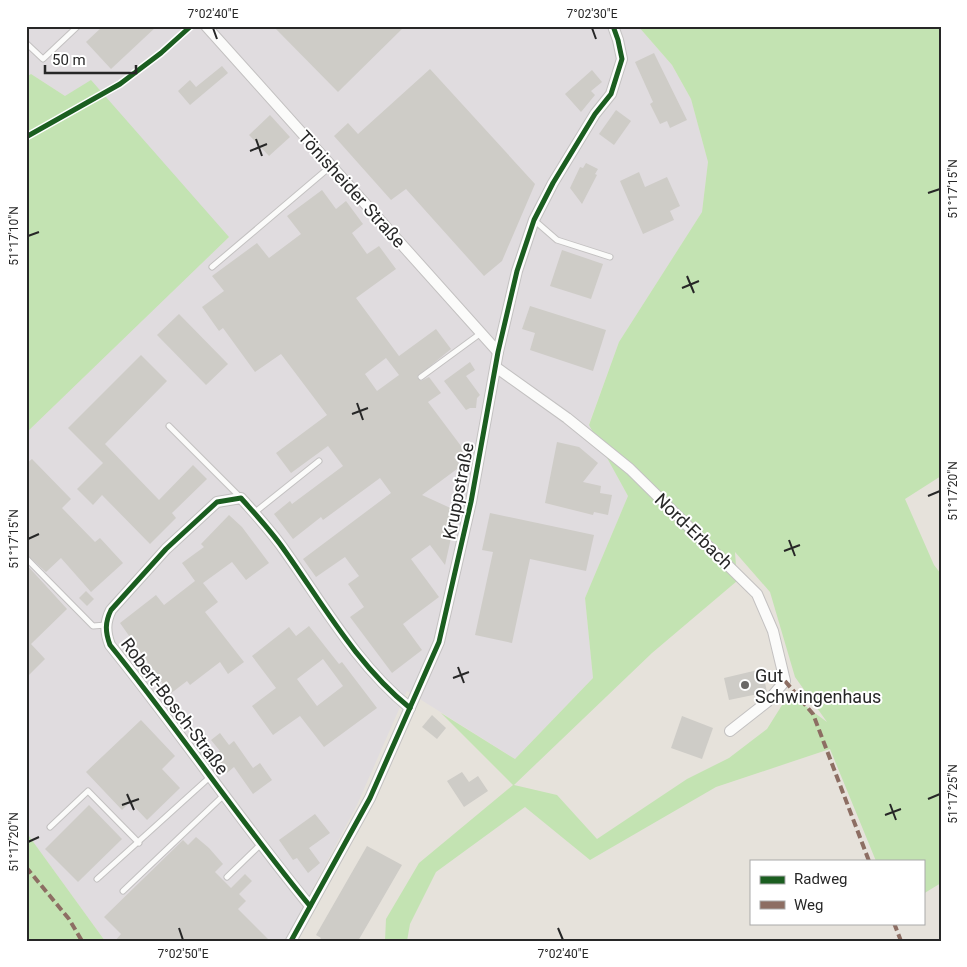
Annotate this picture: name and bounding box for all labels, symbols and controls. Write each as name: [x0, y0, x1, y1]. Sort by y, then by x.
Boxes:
text: 7°02'40"E: [188, 7, 239, 21]
text: 7°02'30"E: [567, 7, 618, 21]
scale bar: [45, 42, 136, 74]
text: 50 m: [52, 51, 86, 69]
street label: Tönisheider Straße: [294, 126, 410, 252]
text: 51°17'15"N: [946, 159, 960, 219]
text: 51°17'10"N: [7, 206, 21, 266]
street label: Kruppstraße: [438, 441, 478, 541]
text: 51°17'20"N: [946, 461, 960, 521]
street label: Nord-Erbach: [651, 489, 737, 573]
text: 51°17'15"N: [7, 509, 21, 569]
street label: Robert-Bosch-Straße: [117, 633, 233, 779]
place label: Gut Schwingenhaus: [755, 665, 881, 707]
marker: Gut Schwingenhaus: [739, 679, 751, 691]
text: 51°17'25"N: [946, 764, 960, 824]
text: 51°17'20"N: [7, 812, 21, 872]
legend: [750, 860, 924, 924]
text: Radweg: [794, 870, 848, 888]
text: Weg: [794, 896, 823, 914]
text: 7°02'50"E: [158, 947, 209, 961]
text: 7°02'40"E: [538, 947, 589, 961]

